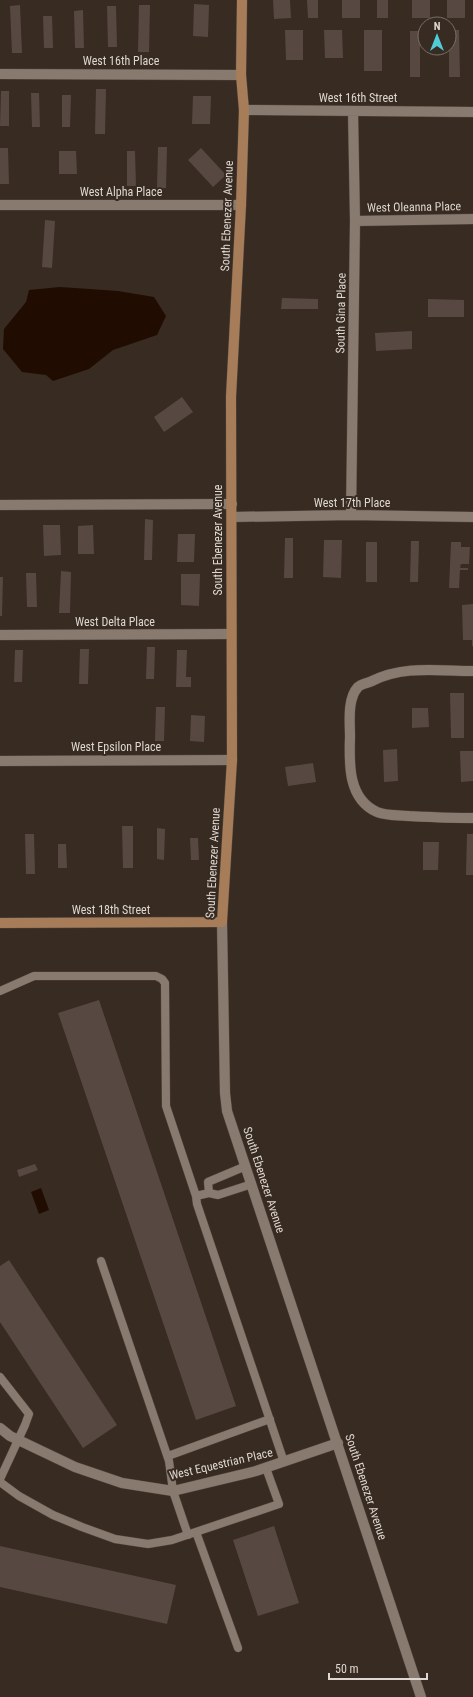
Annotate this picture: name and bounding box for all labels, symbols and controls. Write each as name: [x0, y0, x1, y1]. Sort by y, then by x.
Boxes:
north arrow: [417, 16, 457, 56]
text: N: [434, 20, 441, 33]
street label: West 16th Place: [83, 54, 160, 68]
street label: West 16th Street: [319, 91, 398, 105]
street label: South Ebenezer Avenue: [218, 160, 236, 272]
street label: West Alpha Place: [80, 185, 163, 199]
street label: West Oleanna Place: [367, 199, 462, 215]
street label: South Gina Place: [333, 272, 349, 353]
street label: South Ebenezer Avenue: [211, 484, 225, 595]
street label: West 17th Place: [314, 496, 391, 510]
street label: West Delta Place: [75, 615, 155, 629]
street label: West Epsilon Place: [71, 740, 161, 754]
street label: South Ebenezer Avenue: [203, 807, 223, 919]
street label: West 18th Street: [72, 903, 151, 917]
street label: South Ebenezer Avenue: [240, 1125, 288, 1235]
street label: South Ebenezer Avenue: [342, 1432, 390, 1542]
street label: West Equestrian Place: [168, 1445, 274, 1483]
scale bar: [329, 1655, 427, 1681]
text: 50 m: [335, 1662, 359, 1676]

